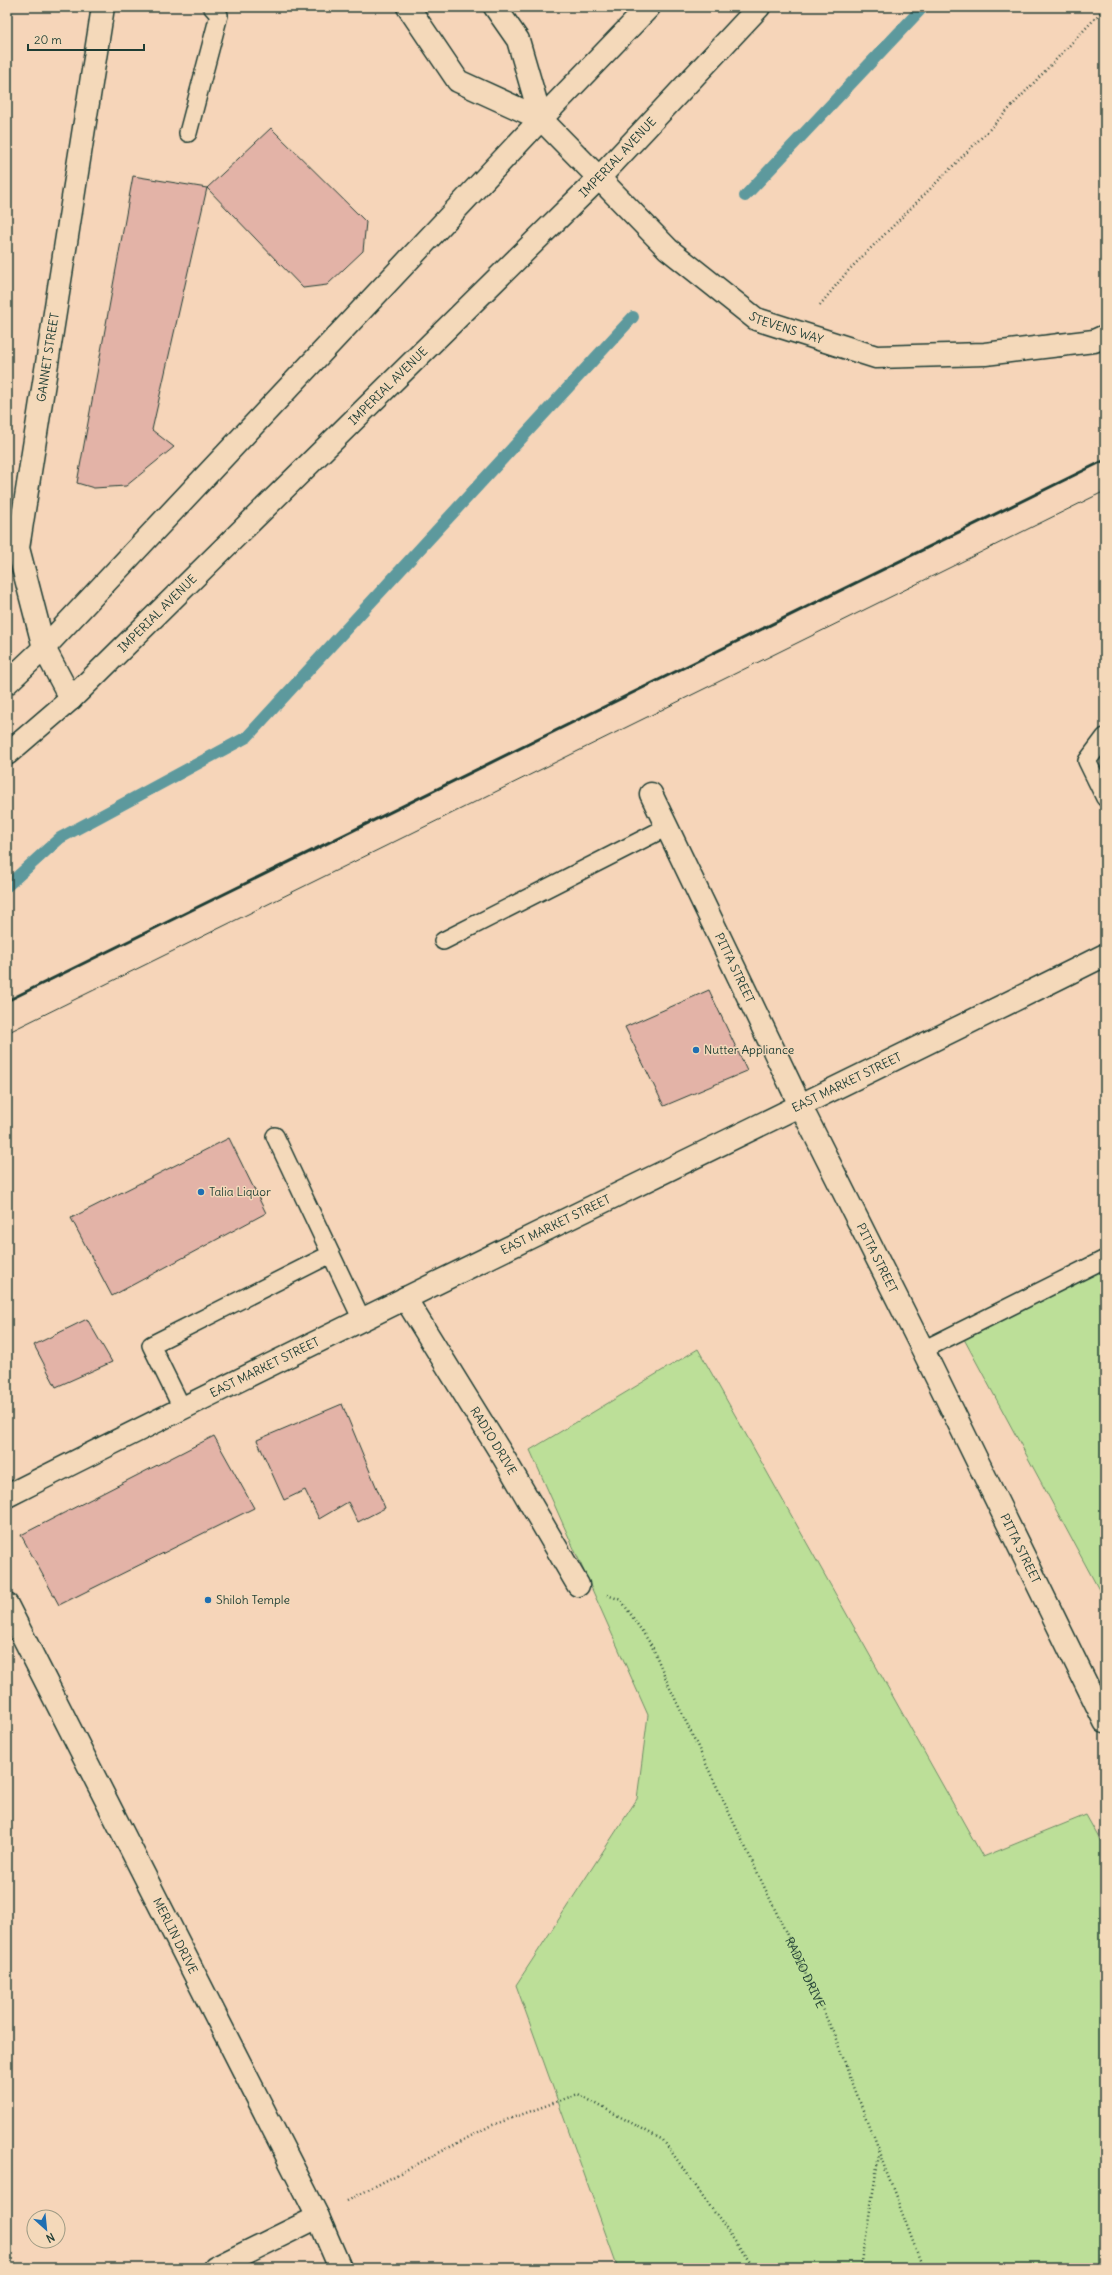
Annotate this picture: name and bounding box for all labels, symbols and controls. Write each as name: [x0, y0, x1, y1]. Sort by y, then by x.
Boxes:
scale bar: [28, 26, 144, 52]
text: 20 m: [34, 32, 62, 47]
street label: IMPERIAL AVENUE: [576, 114, 659, 200]
street label: STEVENS WAY: [746, 308, 825, 347]
street label: GANNET STREET: [33, 312, 62, 403]
street label: IMPERIAL AVENUE: [345, 344, 430, 428]
street label: IMPERIAL AVENUE: [115, 571, 200, 655]
street label: PITTA STREET: [712, 930, 758, 1005]
place label: Nutter Appliance: [704, 1042, 794, 1057]
marker: Nutter Appliance: [691, 1045, 701, 1055]
street label: EAST MARKET STREET: [789, 1049, 904, 1115]
place label: Talia Liquor: [209, 1184, 271, 1199]
marker: Talia Liquor: [196, 1187, 206, 1197]
street label: EAST MARKET STREET: [498, 1191, 613, 1257]
street label: PITTA STREET: [854, 1221, 901, 1295]
street label: EAST MARKET STREET: [207, 1334, 322, 1400]
street label: RADIO DRIVE: [467, 1404, 520, 1477]
street label: PITTA STREET: [997, 1511, 1044, 1586]
place label: Shiloh Temple: [216, 1592, 290, 1607]
marker: Shiloh Temple: [203, 1595, 213, 1605]
street label: MERLIN DRIVE: [150, 1895, 201, 1976]
street label: RADIO DRIVE: [782, 1934, 829, 2010]
north arrow: [26, 2209, 66, 2249]
text: N: [44, 2230, 57, 2246]

